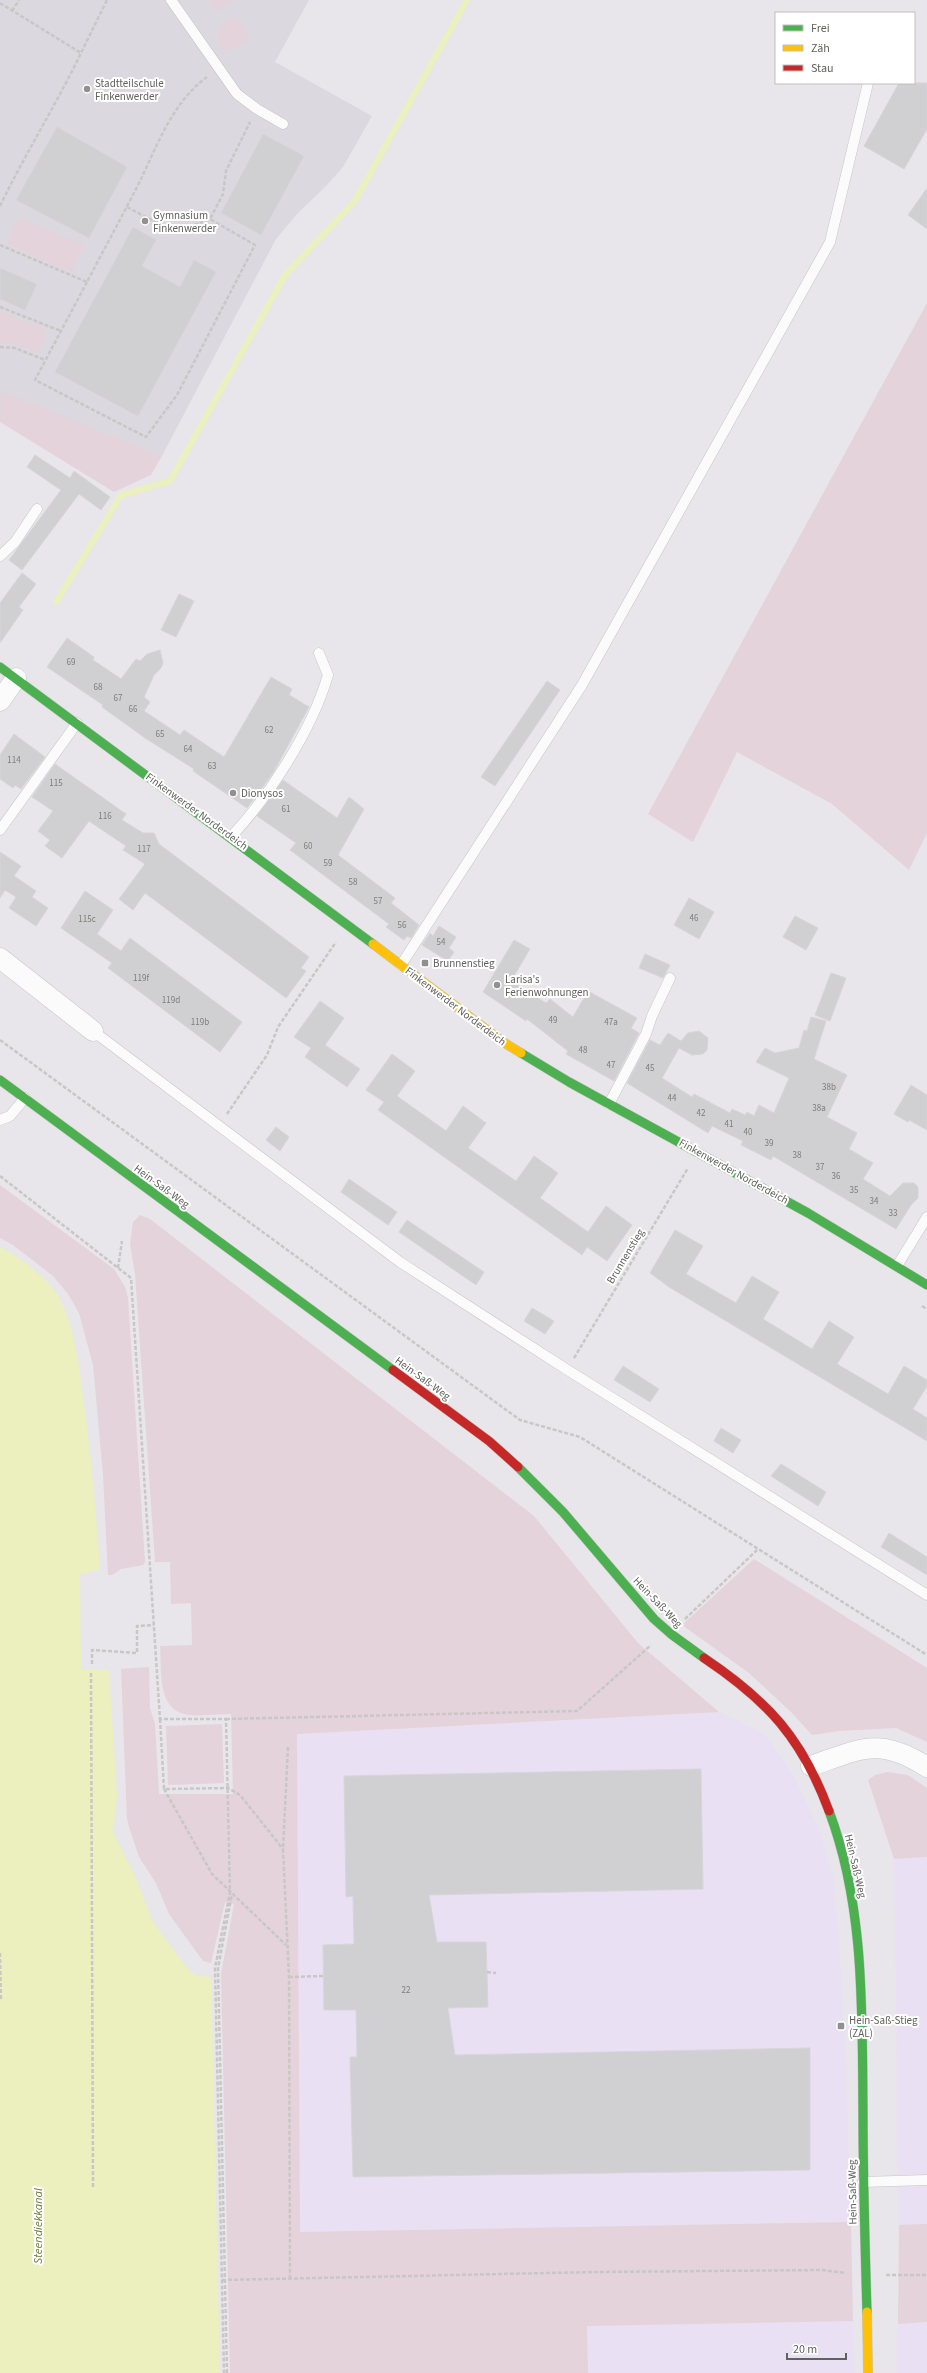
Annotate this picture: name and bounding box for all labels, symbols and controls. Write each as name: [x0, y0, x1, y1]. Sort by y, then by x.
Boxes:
legend: [775, 12, 915, 84]
text: Frei: [811, 20, 830, 37]
text: Zäh: [811, 40, 830, 57]
text: Stau: [811, 60, 834, 77]
place label: Stadtteilschule Finkenwerder: [95, 76, 164, 104]
marker: Stadtteilschule Finkenwerder: [82, 84, 92, 94]
place label: Gymnasium Finkenwerder: [153, 208, 216, 236]
marker: Gymnasium Finkenwerder: [140, 216, 150, 226]
house number: 69: [67, 656, 76, 669]
house number: 68: [94, 681, 103, 694]
house number: 67: [114, 692, 123, 705]
house number: 66: [129, 703, 138, 716]
house number: 62: [265, 724, 274, 737]
house number: 65: [156, 728, 165, 741]
house number: 64: [184, 743, 193, 756]
house number: 114: [7, 754, 21, 767]
house number: 63: [208, 760, 217, 773]
street label: Finkenwerder Norderdeich: [143, 769, 251, 854]
house number: 115: [49, 777, 63, 790]
place label: Dionysos: [241, 786, 283, 801]
marker: Dionysos: [228, 788, 238, 798]
house number: 61: [282, 803, 290, 816]
house number: 116: [98, 810, 112, 823]
house number: 60: [304, 840, 313, 853]
house number: 117: [137, 843, 151, 856]
house number: 59: [324, 857, 333, 870]
house number: 58: [349, 876, 358, 889]
house number: 57: [374, 895, 383, 908]
house number: 46: [690, 912, 699, 925]
house number: 115c: [78, 913, 96, 926]
house number: 56: [398, 919, 407, 932]
house number: 54: [437, 936, 446, 949]
place label: Brunnenstieg: [433, 956, 495, 971]
marker: Brunnenstieg: [420, 958, 430, 968]
street label: Finkenwerder Norderdeich: [402, 963, 509, 1049]
house number: 119f: [133, 972, 149, 985]
place label: Larisa's Ferienwohnungen: [505, 972, 588, 1000]
marker: Larisa's Ferienwohnungen: [492, 980, 502, 990]
house number: 119d: [162, 994, 180, 1007]
house number: 49: [549, 1014, 558, 1027]
house number: 119b: [191, 1016, 209, 1029]
house number: 47a: [604, 1016, 618, 1029]
house number: 48: [579, 1044, 588, 1057]
house number: 47: [607, 1059, 616, 1072]
house number: 45: [646, 1062, 655, 1075]
house number: 38b: [822, 1081, 836, 1094]
house number: 44: [668, 1092, 677, 1105]
house number: 38a: [812, 1102, 826, 1115]
house number: 42: [697, 1107, 706, 1120]
house number: 41: [725, 1118, 733, 1131]
house number: 40: [744, 1126, 753, 1139]
street label: Finkenwerder Norderdeich: [676, 1135, 791, 1208]
house number: 39: [765, 1137, 774, 1150]
house number: 38: [793, 1149, 802, 1162]
street label: Hein-Saß-Weg: [131, 1161, 193, 1212]
house number: 37: [816, 1161, 825, 1174]
house number: 36: [832, 1170, 841, 1183]
house number: 35: [850, 1184, 859, 1197]
house number: 34: [870, 1195, 879, 1208]
house number: 33: [889, 1207, 898, 1220]
street label: Brunnenstieg: [603, 1226, 648, 1286]
street label: Hein-Saß-Weg: [392, 1353, 454, 1404]
street label: Hein-Saß-Weg: [630, 1574, 686, 1631]
street label: Hein-Saß-Weg: [841, 1833, 870, 1900]
house number: 22: [402, 1984, 411, 1997]
place label: Hein-Saß-Stieg (ZAL): [849, 2013, 918, 2041]
marker: Hein-Saß-Stieg (ZAL): [836, 2021, 846, 2031]
street label: Hein-Saß-Weg: [844, 2159, 861, 2225]
water label: Steendiekkanal: [30, 2188, 47, 2264]
scale bar: [787, 2335, 846, 2361]
text: 20 m: [793, 2341, 817, 2358]

